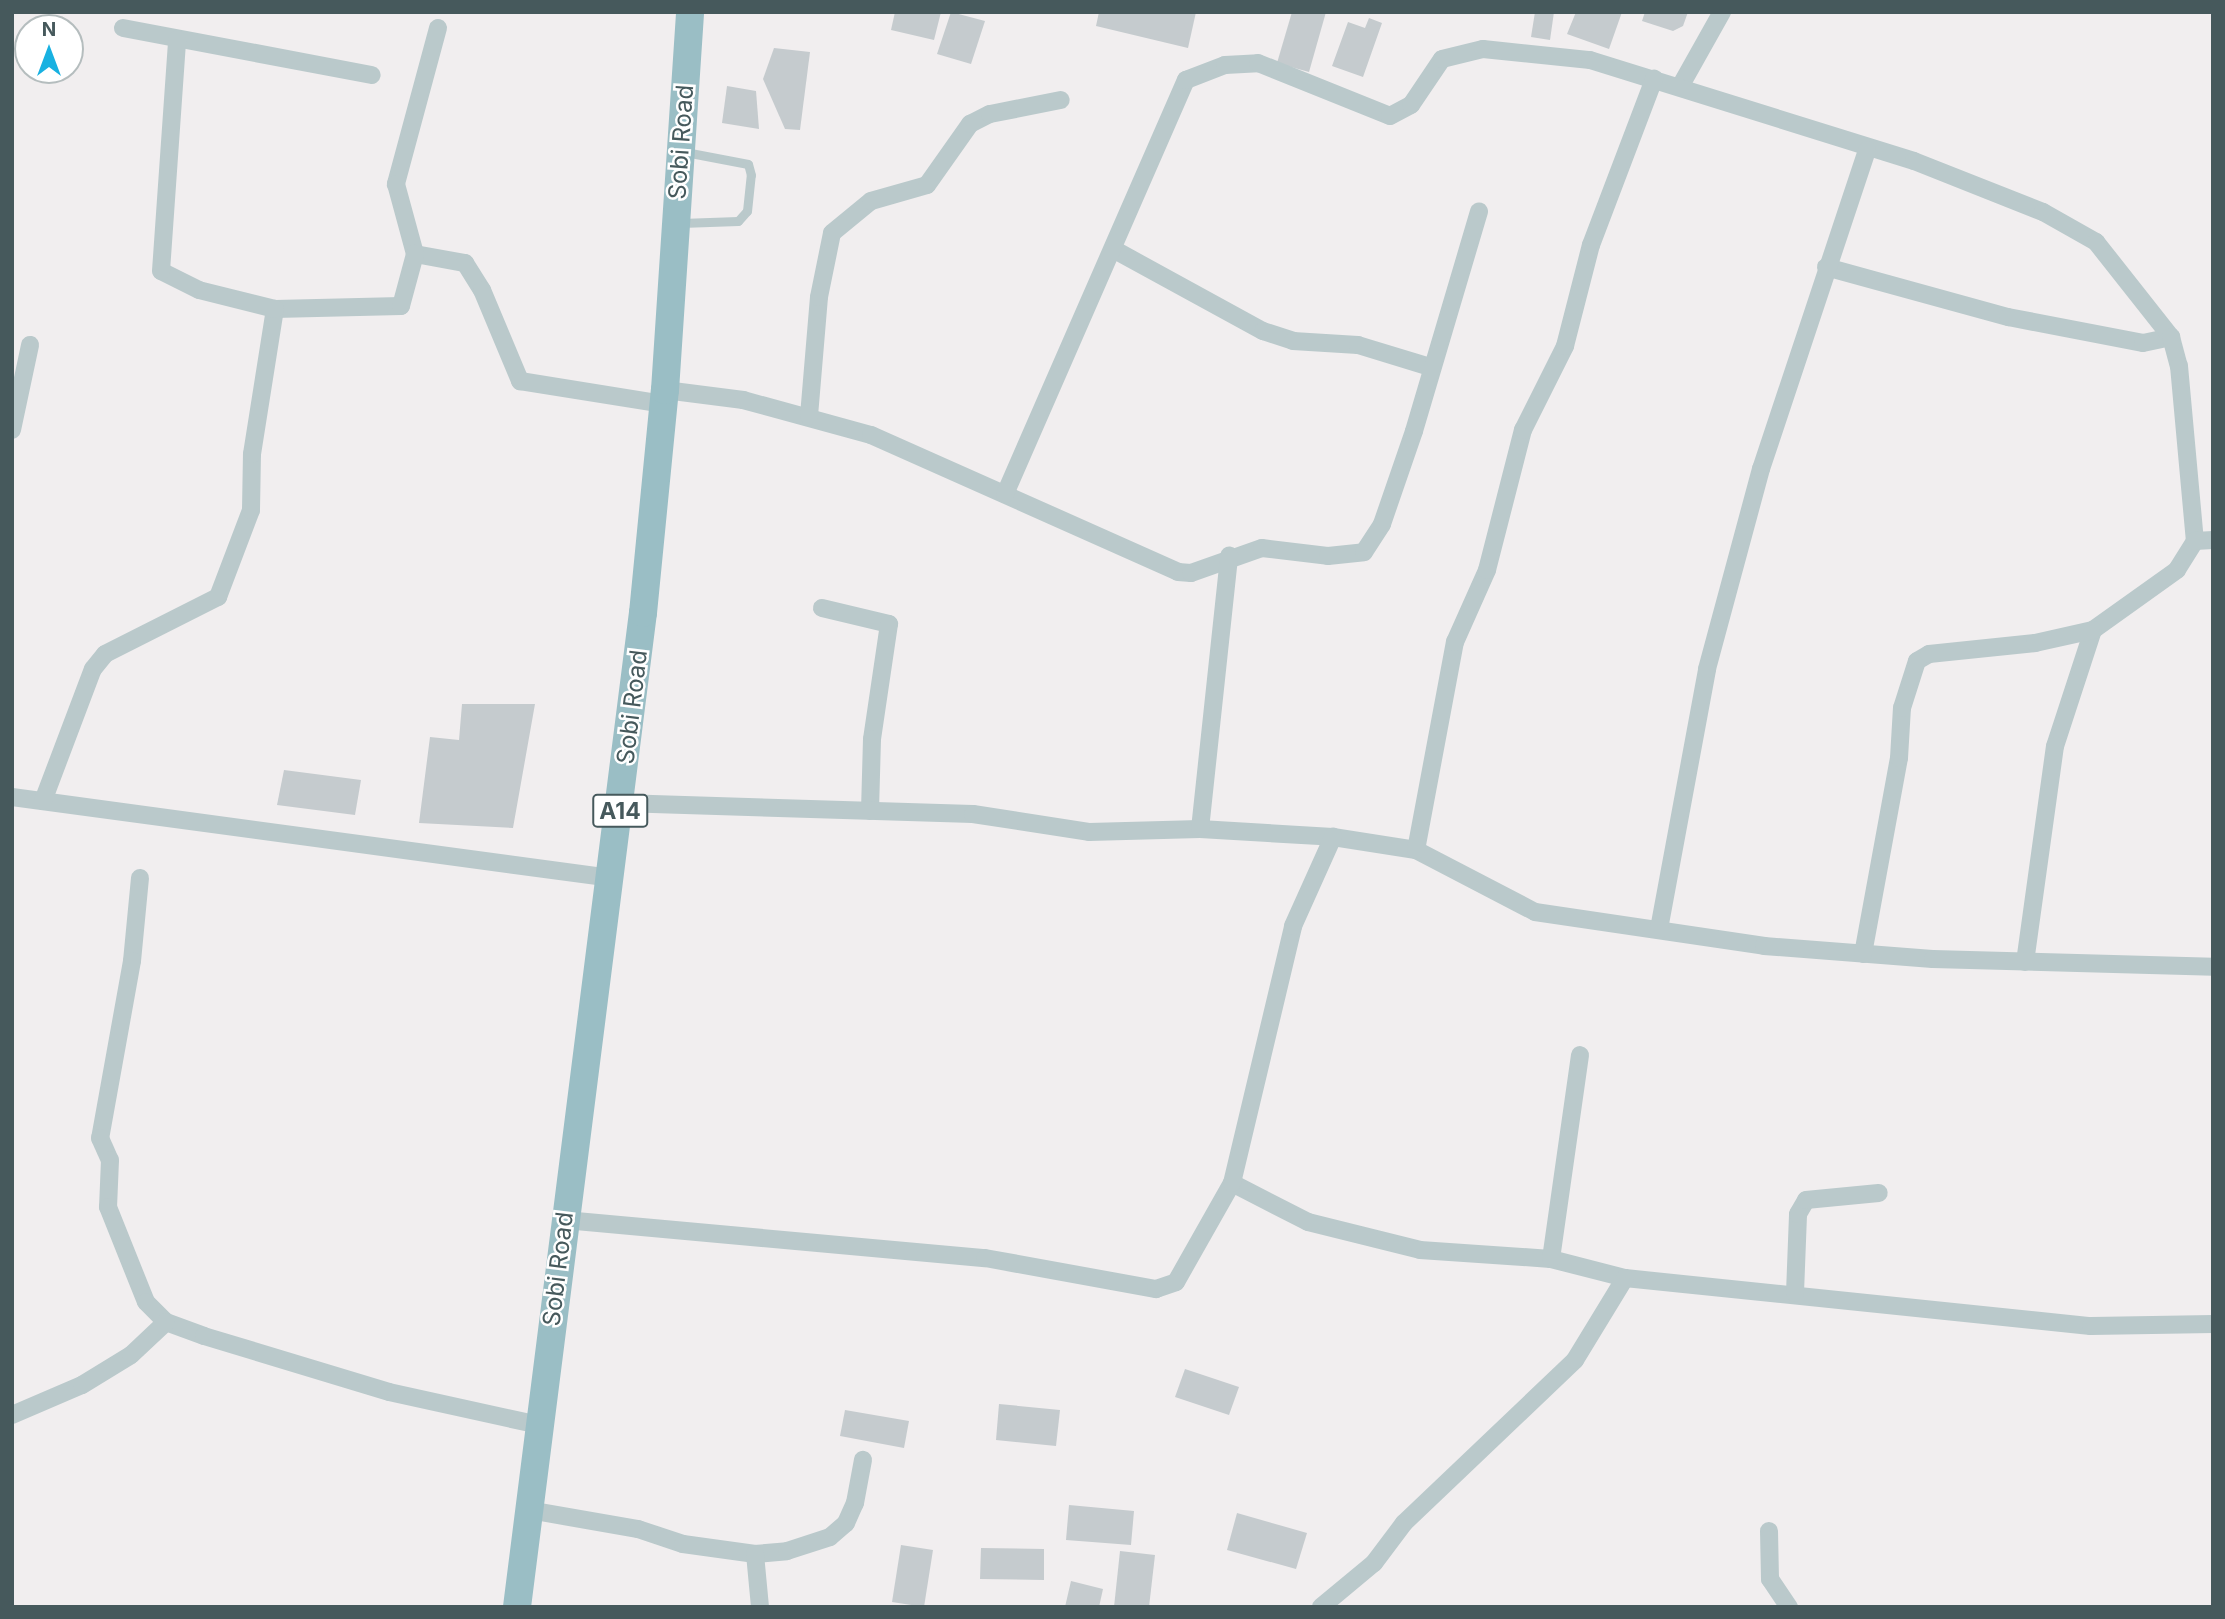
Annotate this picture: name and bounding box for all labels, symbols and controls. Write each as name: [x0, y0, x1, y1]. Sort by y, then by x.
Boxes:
north arrow: [14, 14, 84, 84]
text: N: [42, 18, 56, 41]
street label: Sobi Road: [663, 84, 699, 200]
street label: Sobi Road: [611, 648, 653, 766]
road number: A14: [592, 792, 648, 831]
street label: Sobi Road: [537, 1210, 579, 1328]

